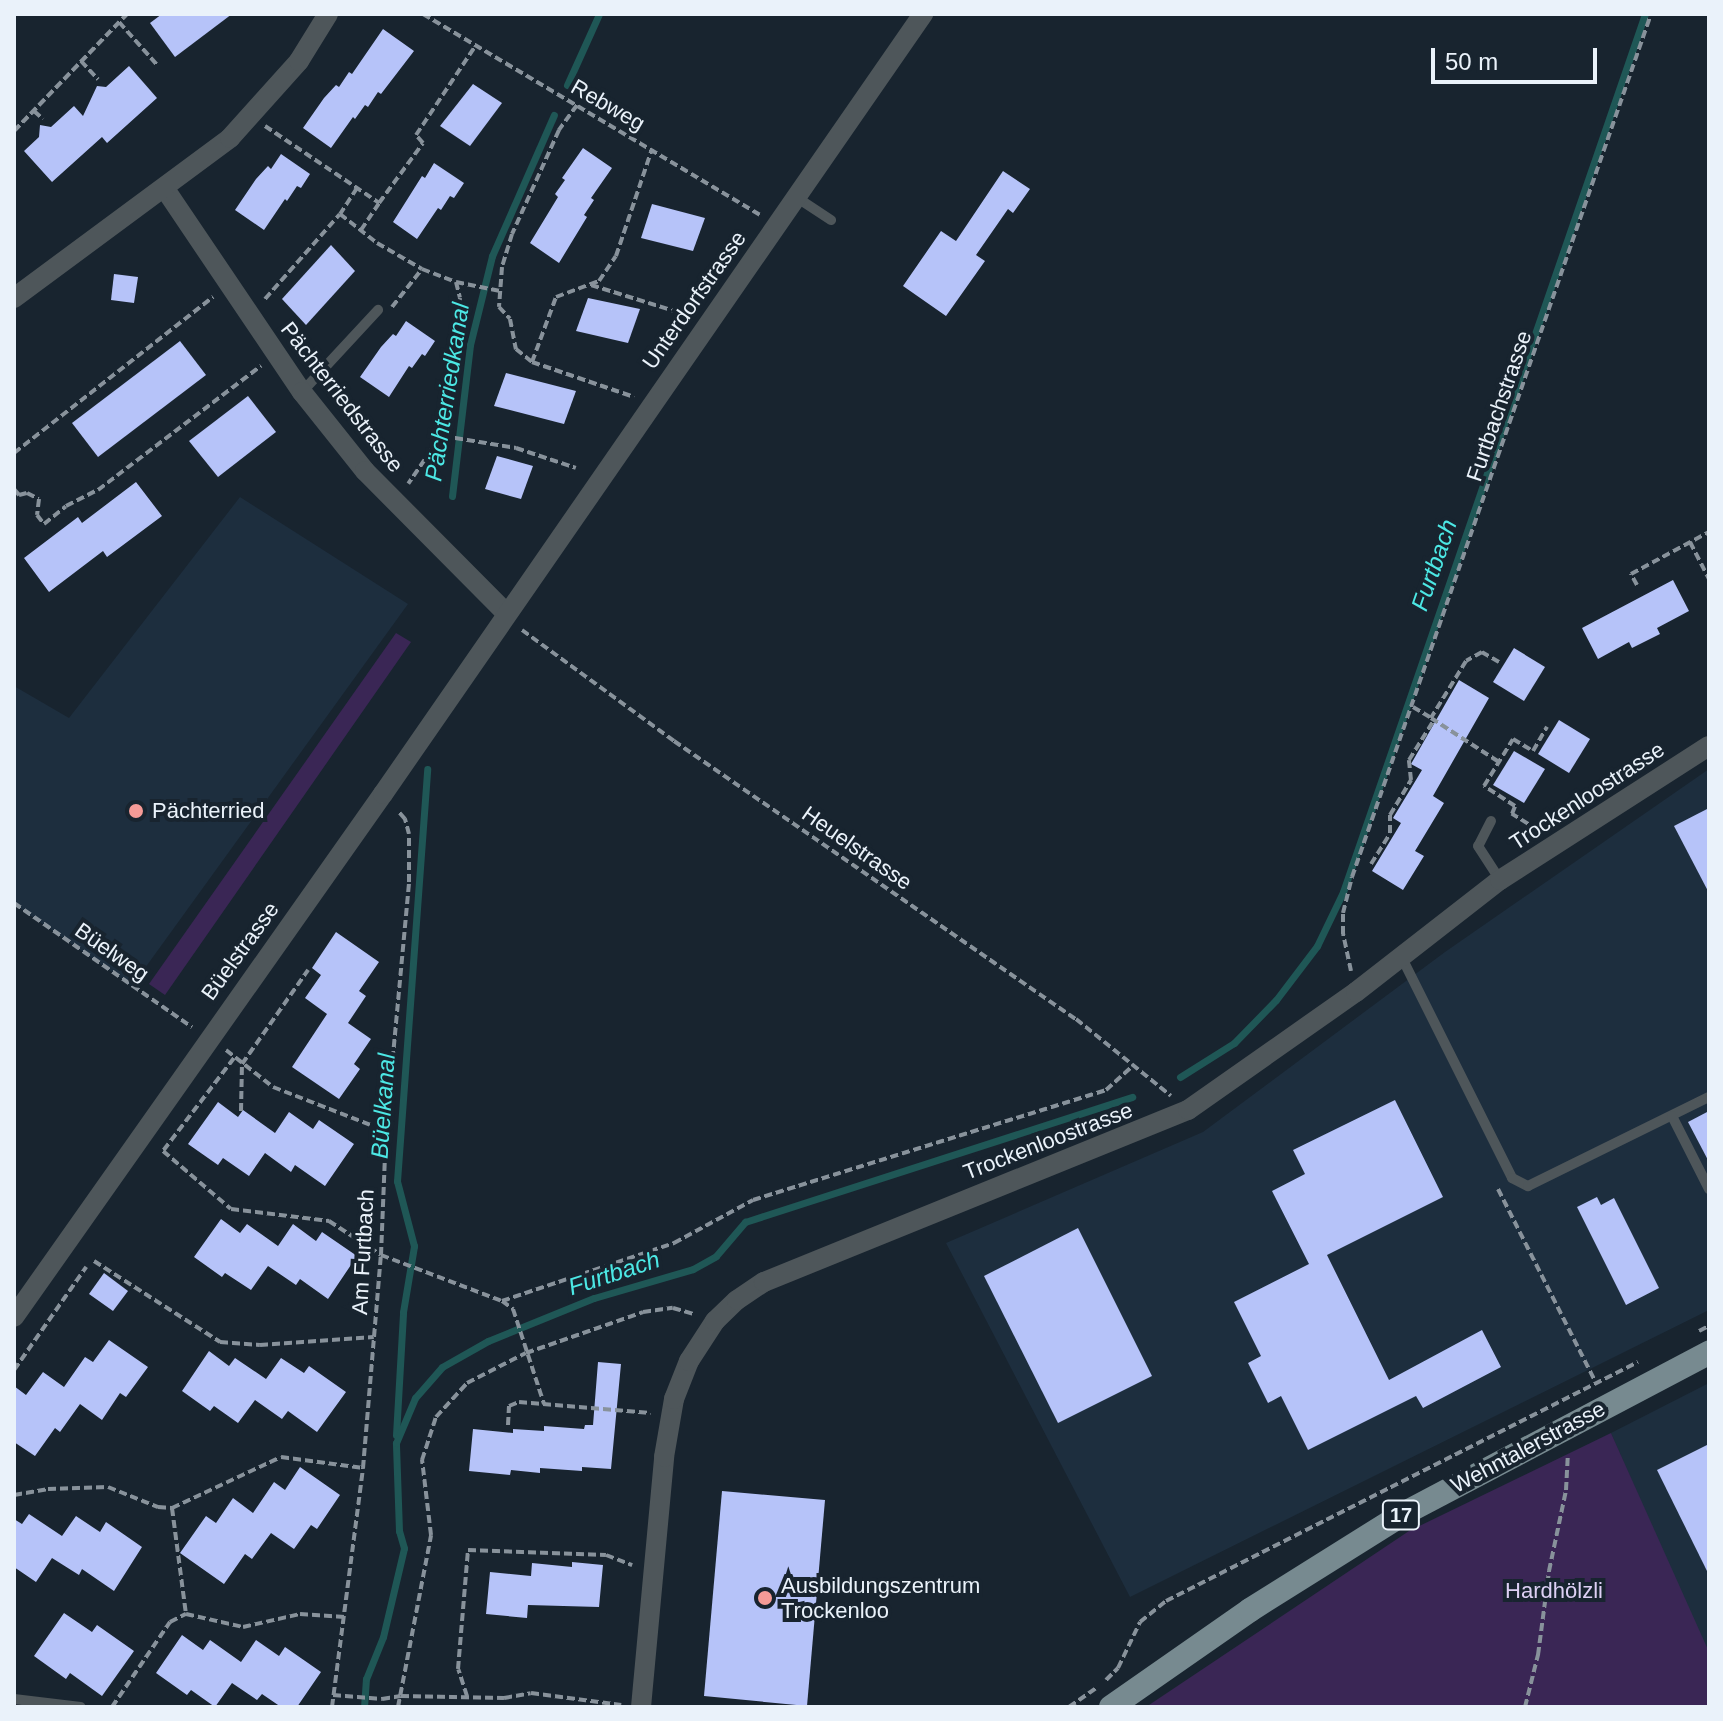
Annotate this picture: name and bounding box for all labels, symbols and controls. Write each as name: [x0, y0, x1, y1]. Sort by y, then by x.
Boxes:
scale bar: [1435, 32, 1601, 82]
text: 50 m: [1445, 48, 1498, 75]
street label: Rebweg: [566, 73, 650, 137]
street label: Unterdorfstrasse: [637, 226, 751, 374]
water label: Pächterriedkanal: [419, 301, 475, 483]
street label: Pächterriedstrasse: [275, 317, 409, 477]
street label: Furtbachstrasse: [1461, 327, 1537, 485]
water label: Furtbach: [1405, 516, 1463, 614]
street label: Trockenloostrasse: [1505, 736, 1669, 856]
place label: Pächterried: [152, 798, 265, 824]
street label: Heuelstrasse: [797, 800, 917, 896]
marker: Pächterried: [127, 802, 145, 820]
street label: Büelstrasse: [196, 897, 284, 1005]
street label: Büelweg: [70, 917, 154, 987]
water label: Büelkanal: [365, 1052, 401, 1160]
street label: Trockenloostrasse: [960, 1097, 1136, 1185]
street label: Am Furtbach: [347, 1188, 379, 1316]
water label: Furtbach: [565, 1245, 663, 1301]
street label: Wehntalerstrasse: [1446, 1395, 1610, 1499]
road number: 17: [1381, 1499, 1421, 1531]
place label: Ausbildungszentrum Trockenloo: [781, 1572, 980, 1624]
park label: Hardhölzli: [1505, 1578, 1603, 1604]
marker: Ausbildungszentrum Trockenloo: [756, 1589, 774, 1607]

